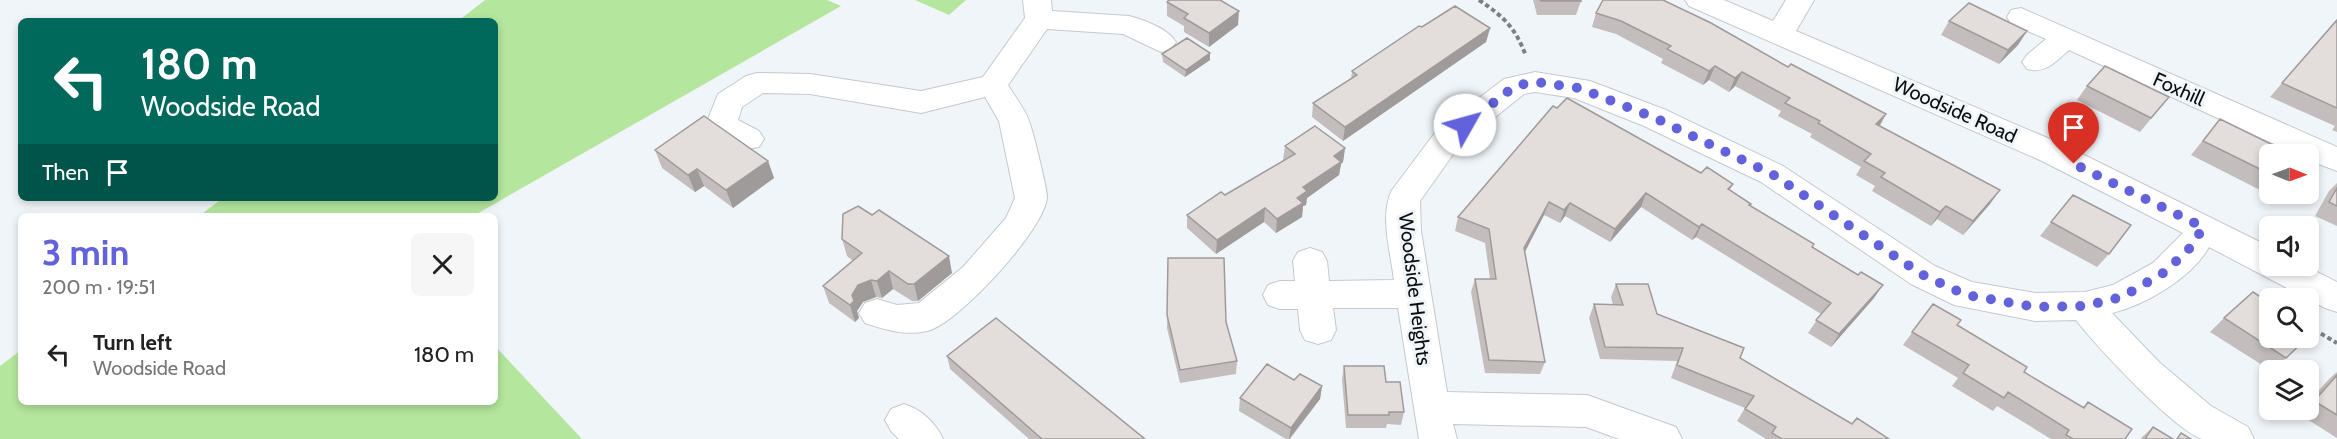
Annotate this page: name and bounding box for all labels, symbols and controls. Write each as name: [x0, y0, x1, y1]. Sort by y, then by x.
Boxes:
text: 180 m: [141, 38, 257, 90]
icon: left: [42, 42, 120, 120]
street label: Foxhill: [2149, 67, 2209, 111]
street label: Woodside Road: [1889, 72, 2021, 148]
text: Woodside Road: [141, 90, 321, 123]
position arrow: [1433, 93, 1497, 157]
pin: [2048, 102, 2099, 164]
icon: arrive: [2057, 111, 2090, 144]
north arrow: [2259, 144, 2319, 204]
map controls: [2259, 144, 2319, 420]
icon: arrive: [101, 156, 134, 189]
text: Then: [42, 159, 89, 186]
street label: Woodside Heights: [1394, 211, 1436, 367]
button: sound: [2259, 216, 2319, 276]
text: 3 min: [42, 230, 129, 274]
button: close: [411, 233, 474, 296]
text: 200 m · 19:51: [42, 275, 156, 299]
button: search: [2259, 288, 2319, 348]
text: Turn left: [93, 329, 172, 356]
icon: left: [42, 338, 75, 371]
text: 180 m: [414, 341, 474, 368]
text: Woodside Road: [93, 356, 226, 380]
button: layers: [2259, 360, 2319, 420]

